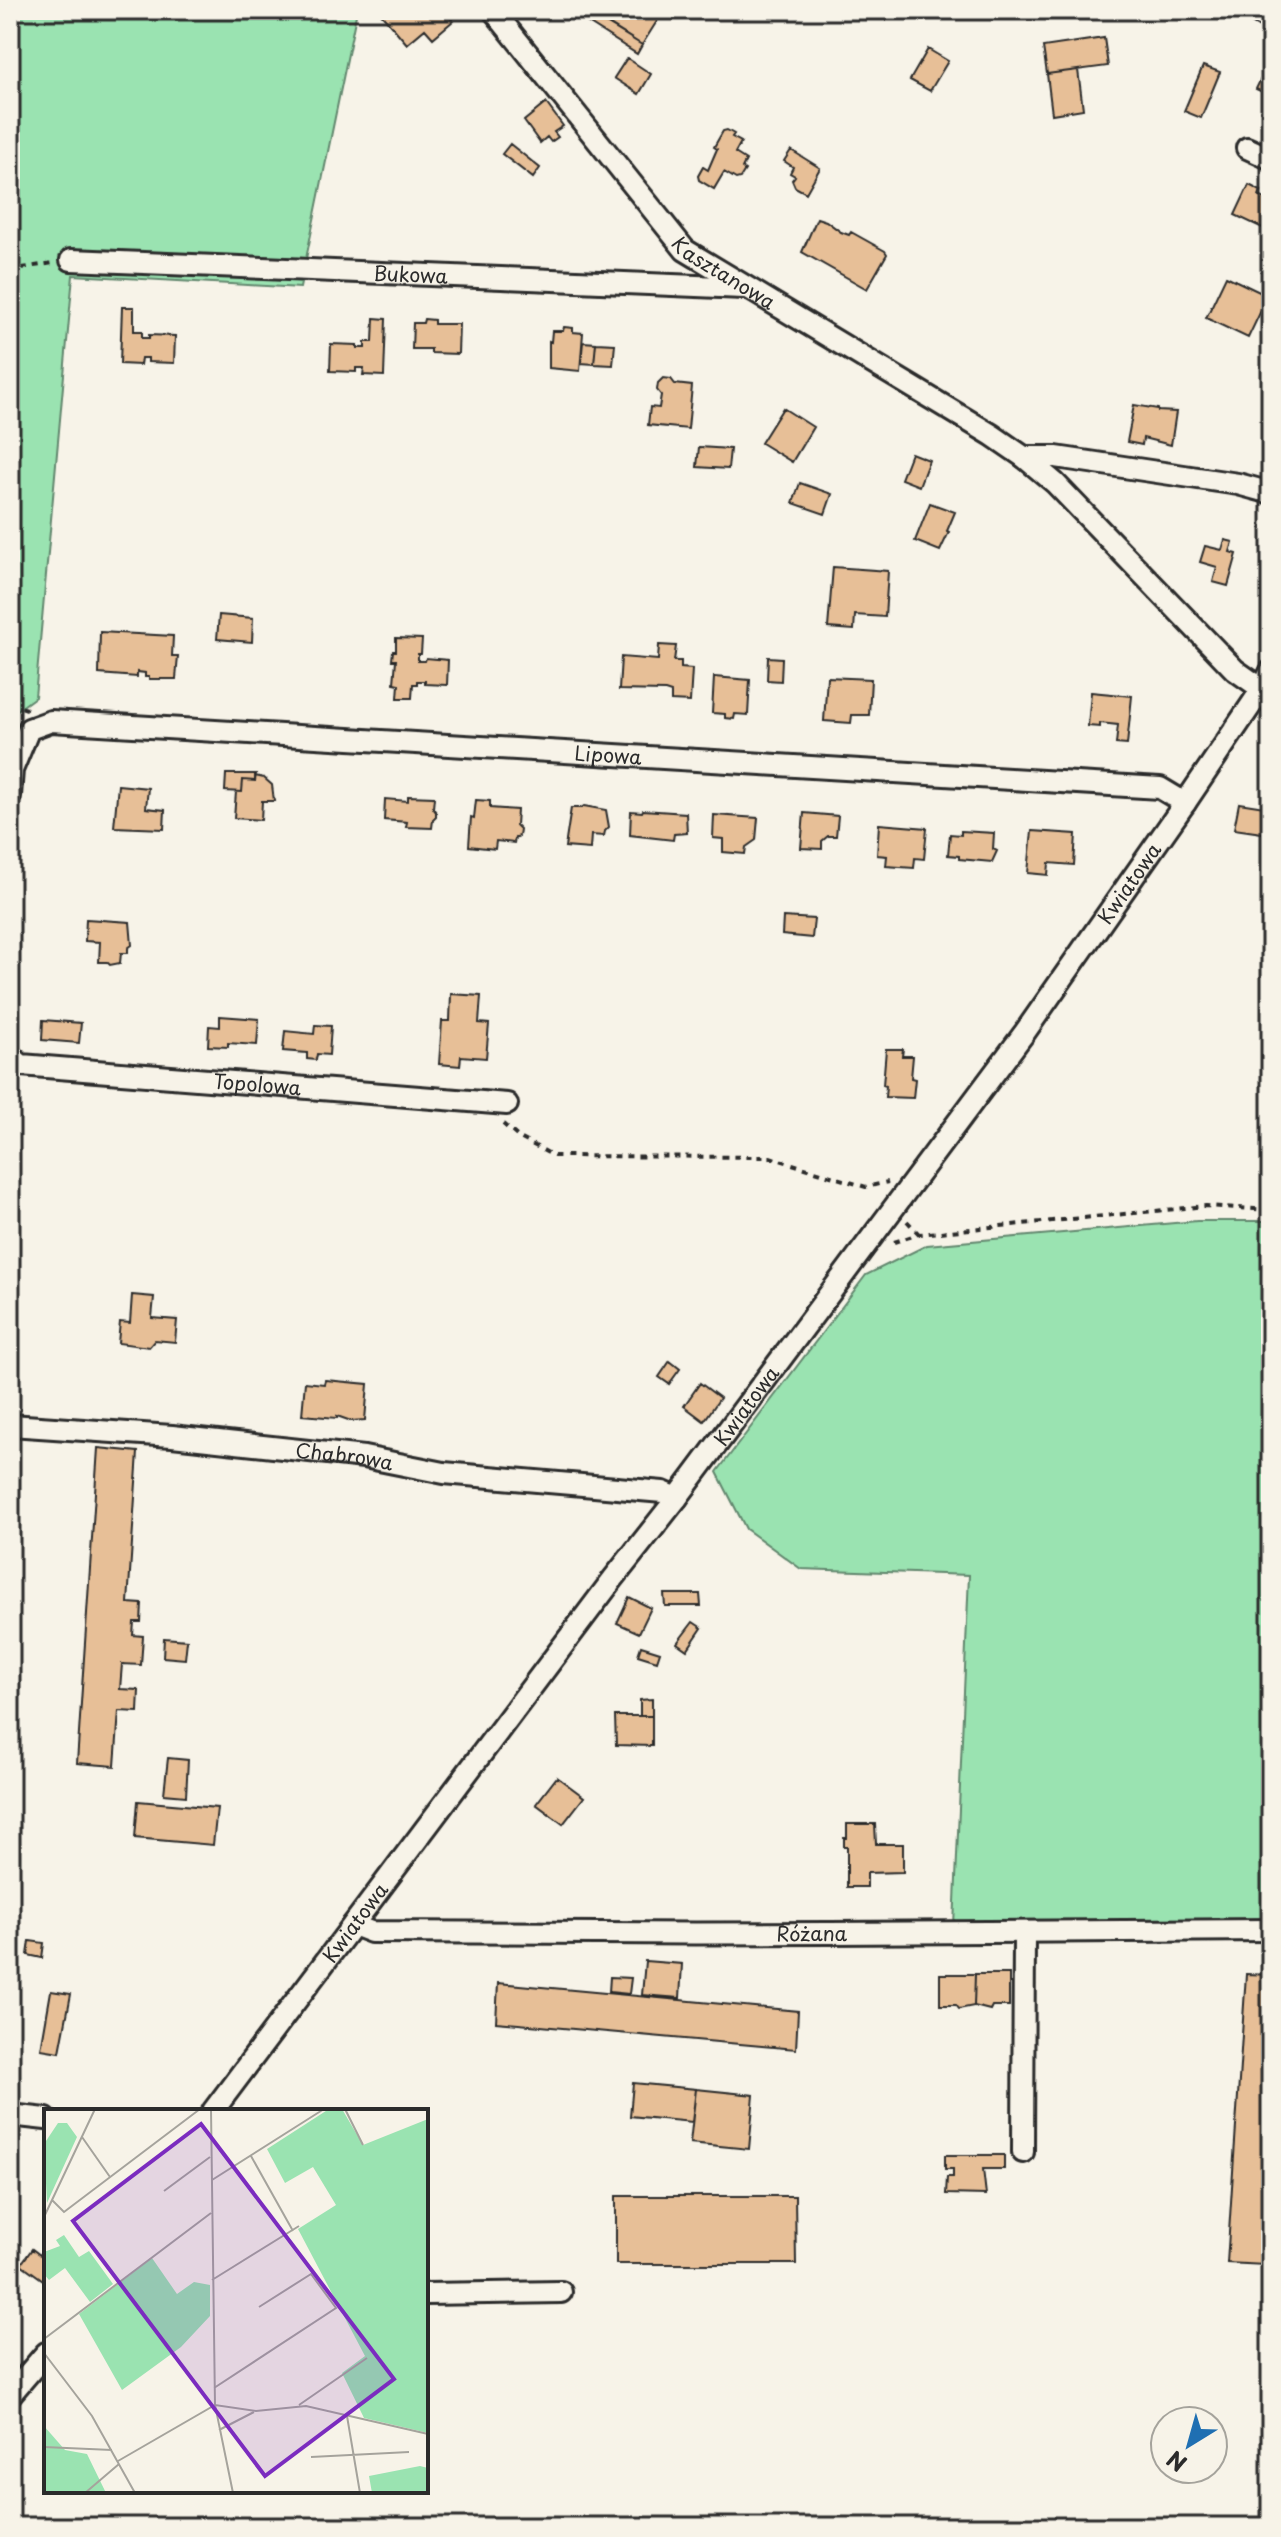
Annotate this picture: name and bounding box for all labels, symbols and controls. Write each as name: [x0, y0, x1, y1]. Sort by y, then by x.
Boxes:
street label: Kasztanowa: [665, 230, 781, 316]
street label: Bukowa: [373, 258, 449, 291]
street label: Lipowa: [574, 738, 643, 772]
street label: Kwiatowa: [1090, 836, 1168, 930]
street label: Topolowa: [212, 1066, 303, 1102]
street label: Kwiatowa: [706, 1359, 786, 1452]
street label: Chabrowa: [294, 1435, 397, 1478]
street label: Kwiatowa: [315, 1876, 395, 1969]
street label: Różana: [776, 1918, 848, 1948]
inset map: [44, 2109, 428, 2493]
north arrow: [1149, 2405, 1229, 2485]
text: N: [1159, 2444, 1193, 2481]

